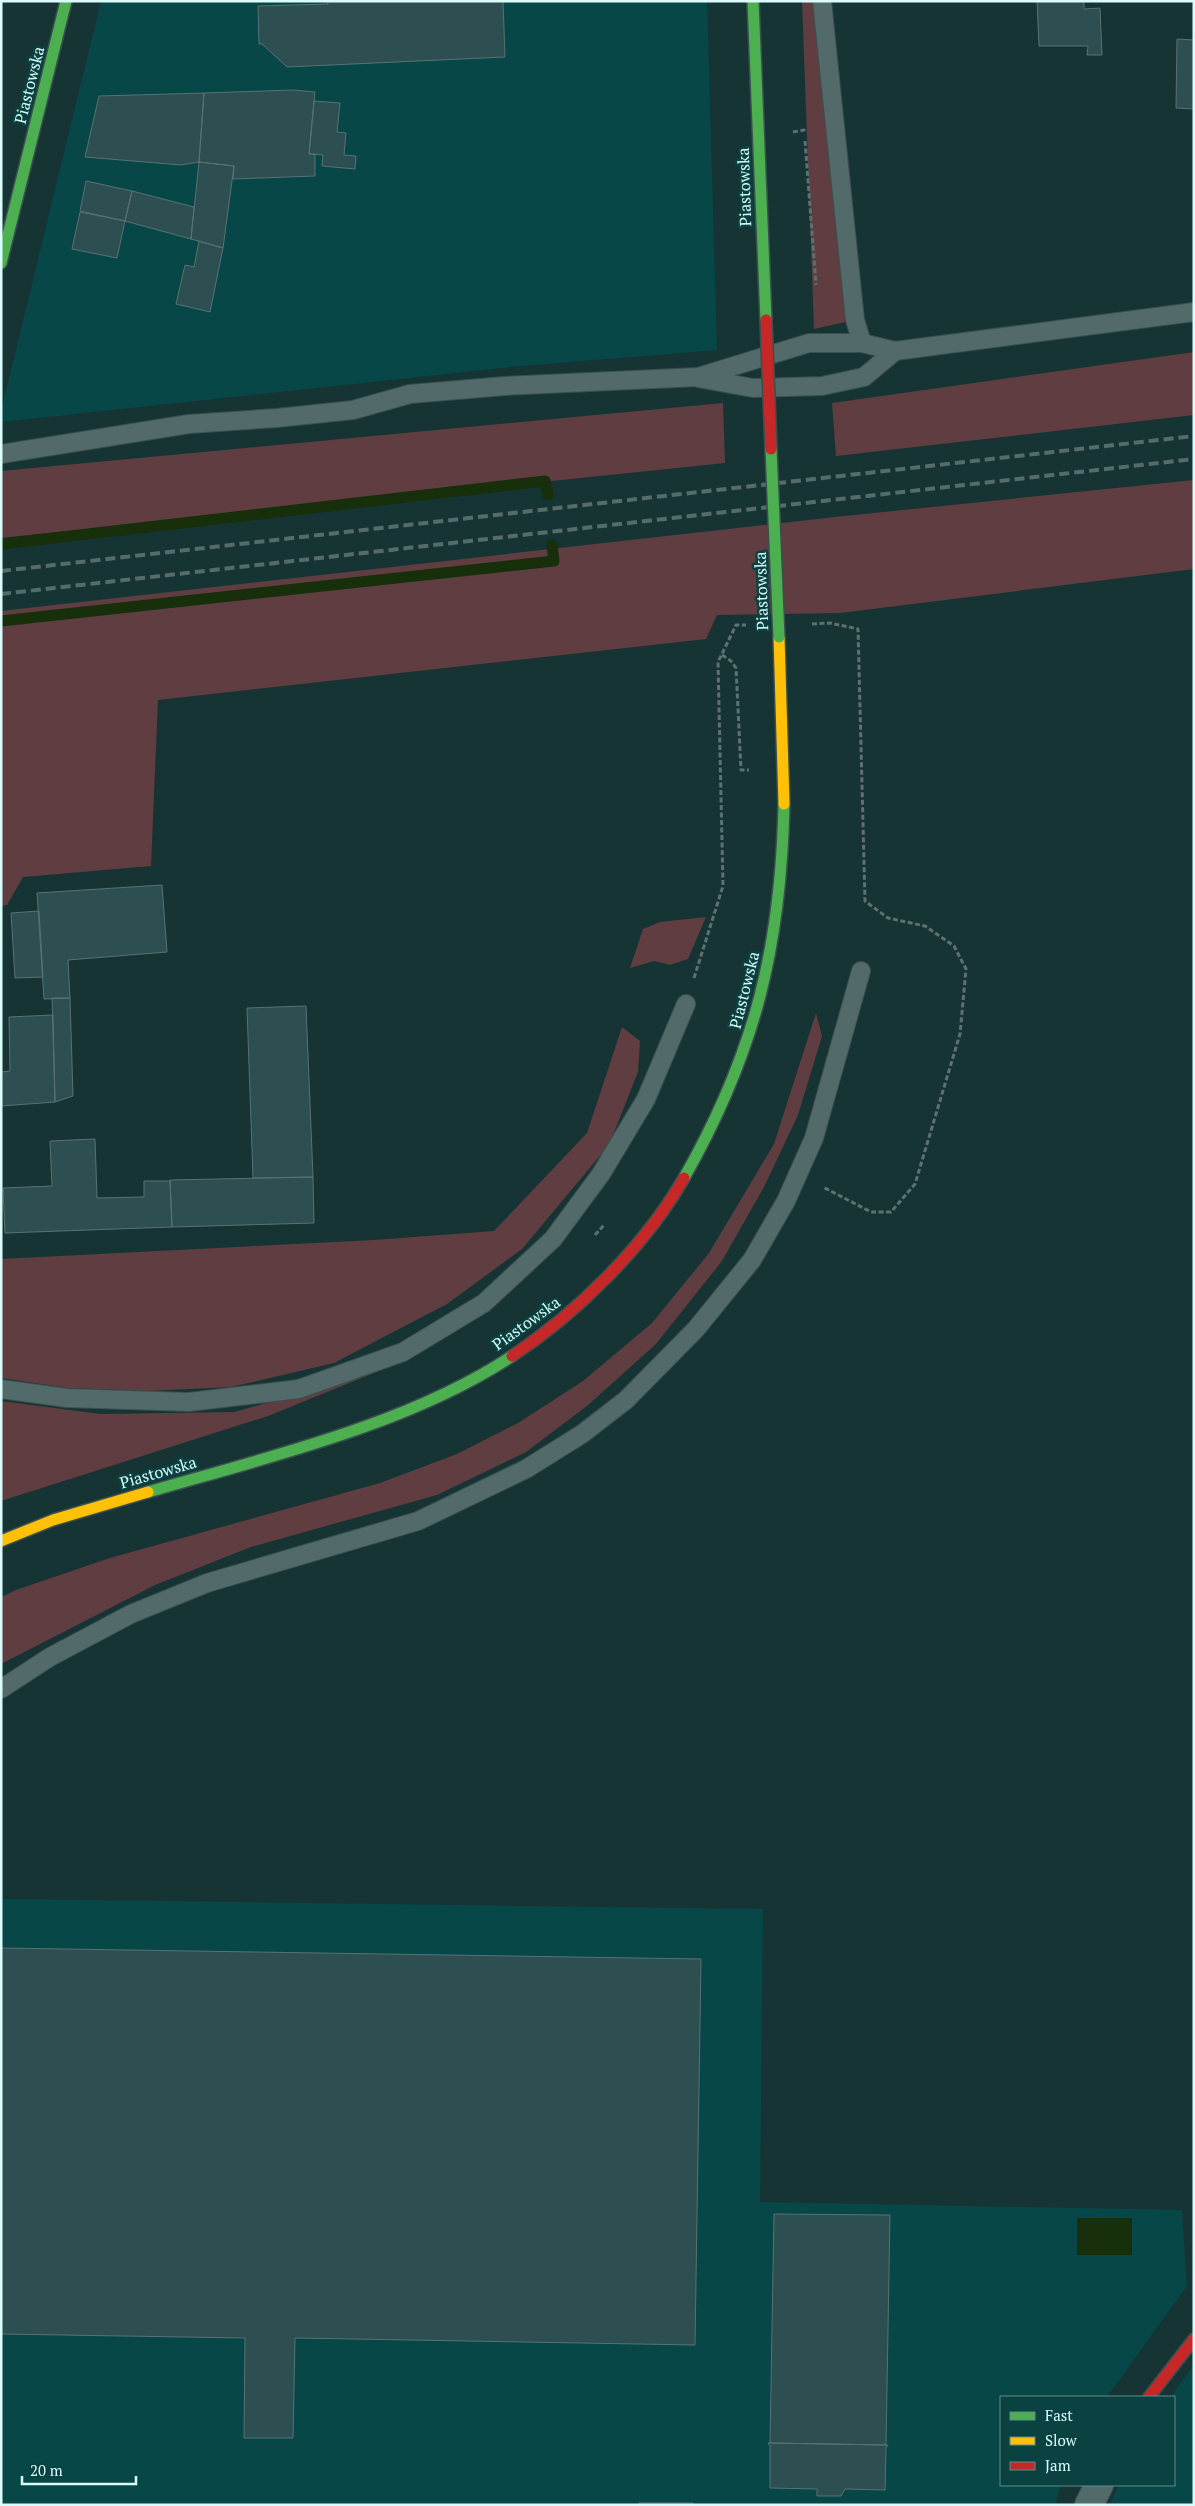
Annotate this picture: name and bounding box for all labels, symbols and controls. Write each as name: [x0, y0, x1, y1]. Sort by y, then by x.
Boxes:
street label: Piastowska: [9, 44, 49, 126]
street label: Piastowska: [732, 147, 756, 227]
street label: Piastowska: [749, 551, 773, 631]
street label: Piastowska: [724, 949, 764, 1031]
street label: Piastowska: [488, 1291, 564, 1355]
street label: Piastowska: [117, 1451, 199, 1493]
legend: [1000, 2396, 1175, 2486]
text: Fast: [1045, 2405, 1073, 2425]
text: Slow: [1045, 2430, 1078, 2450]
scale bar: [22, 2454, 136, 2486]
text: Jam: [1045, 2455, 1071, 2475]
text: 20 m: [30, 2460, 63, 2480]

